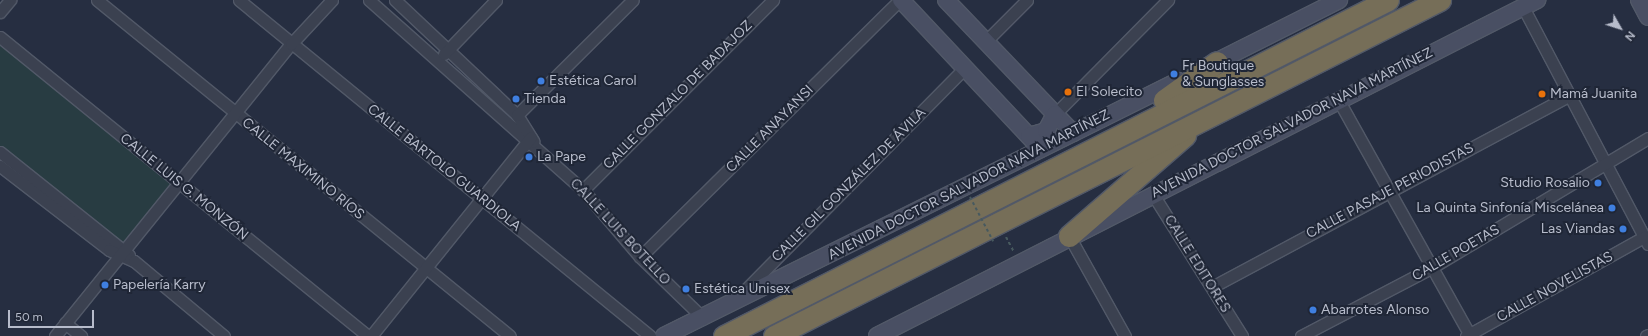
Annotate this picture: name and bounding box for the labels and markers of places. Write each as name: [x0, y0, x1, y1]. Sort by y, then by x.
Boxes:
place label: Fr Boutique & Sunglasses: [1182, 58, 1264, 90]
marker: Fr Boutique & Sunglasses: [1169, 69, 1179, 79]
place label: Estética Carol: [549, 73, 637, 89]
marker: Estética Carol: [536, 76, 546, 86]
place label: El Solecito: [1076, 84, 1142, 100]
place label: Mamá Juanita: [1550, 86, 1637, 102]
marker: El Solecito: [1063, 87, 1073, 97]
marker: Mamá Juanita: [1537, 89, 1547, 99]
place label: Tienda: [524, 91, 566, 107]
marker: Tienda: [511, 94, 521, 104]
place label: La Pape: [537, 149, 586, 165]
marker: La Pape: [524, 152, 534, 162]
place label: Studio Rosalio: [1500, 175, 1590, 191]
marker: Studio Rosalio: [1593, 178, 1603, 188]
place label: La Quinta Sinfonía Miscelánea: [1416, 200, 1604, 216]
marker: La Quinta Sinfonía Miscelánea: [1607, 203, 1617, 213]
place label: Las Viandas: [1541, 221, 1615, 237]
marker: Las Viandas: [1618, 224, 1628, 234]
place label: Papelería Karry: [113, 277, 206, 293]
marker: Papelería Karry: [100, 280, 110, 290]
place label: Estética Unisex: [694, 281, 790, 297]
marker: Estética Unisex: [681, 284, 691, 294]
place label: Abarrotes Alonso: [1321, 302, 1429, 318]
marker: Abarrotes Alonso: [1308, 305, 1318, 315]

